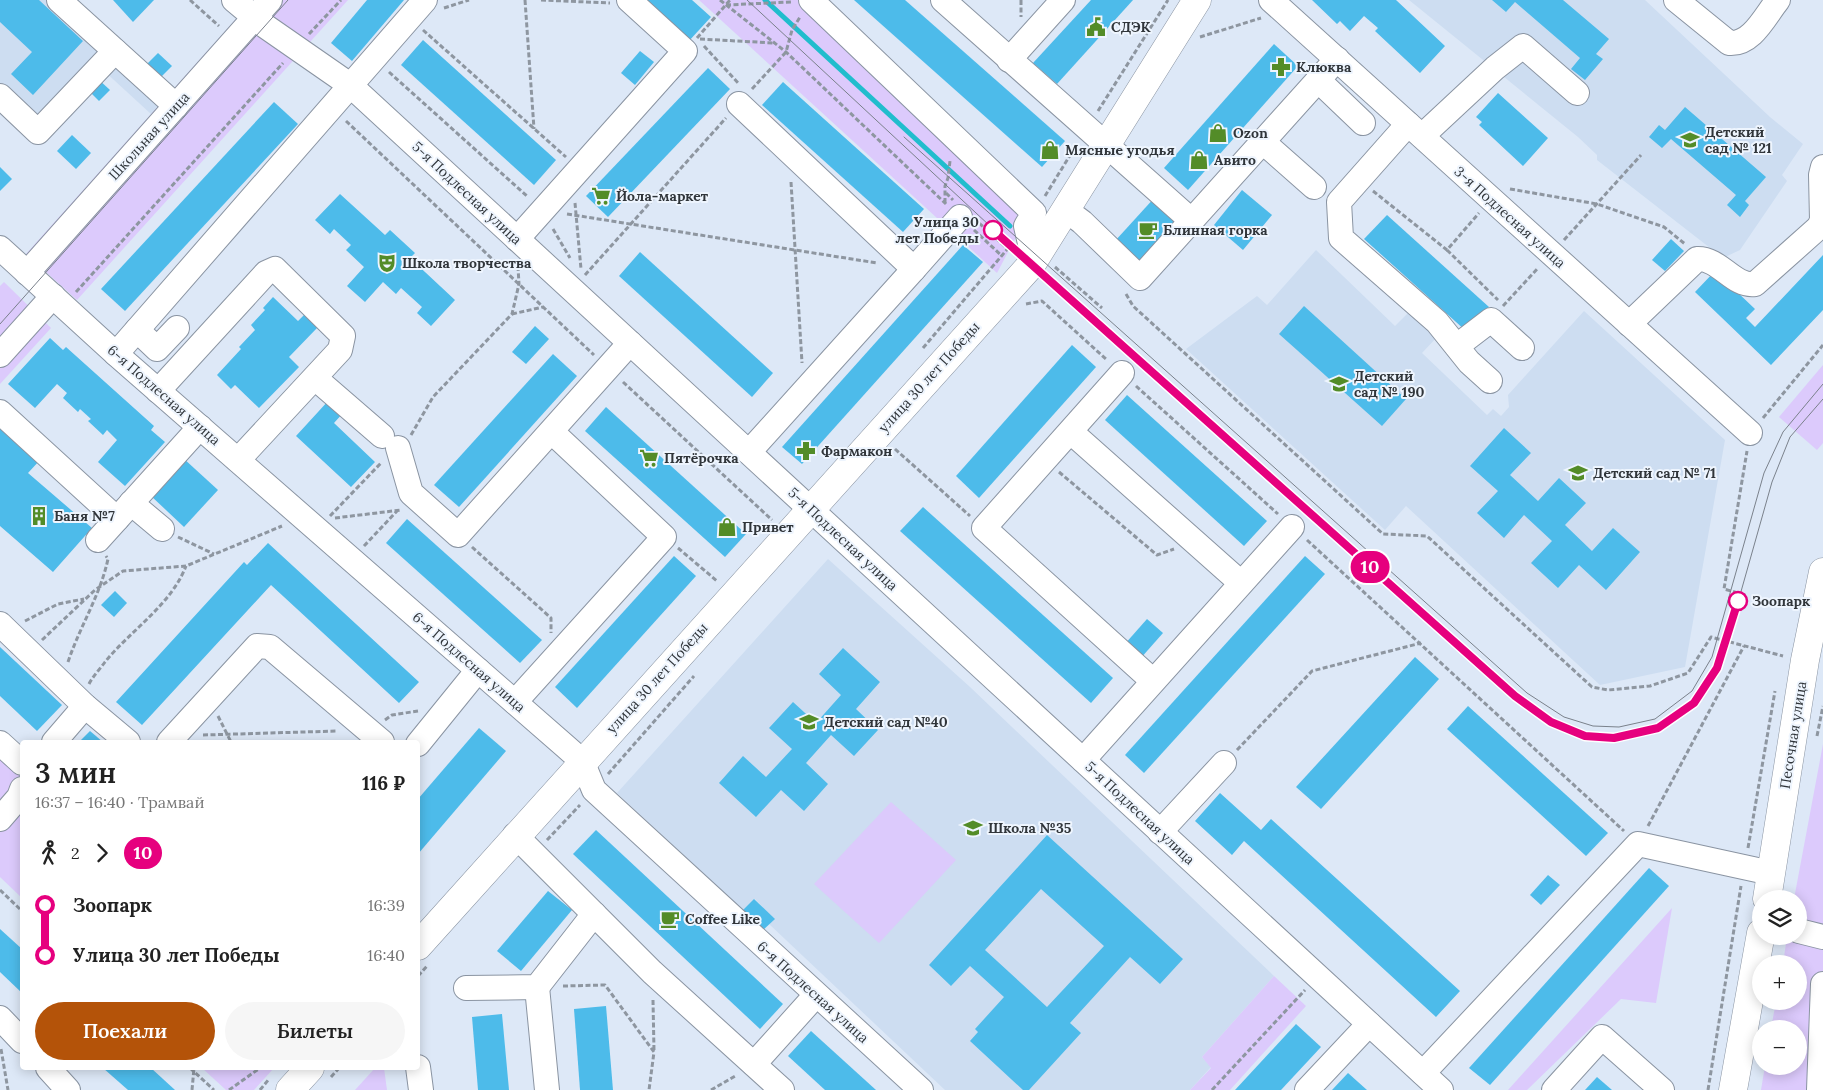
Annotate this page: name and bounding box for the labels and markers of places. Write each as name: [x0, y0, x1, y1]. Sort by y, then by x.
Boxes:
public building icon: СДЭК: [1085, 16, 1107, 38]
place label: СДЭК: [1111, 18, 1151, 36]
pharmacy icon: Клюква: [1270, 56, 1292, 78]
place label: Клюква: [1296, 58, 1352, 76]
shop icon: Ozon: [1207, 122, 1229, 144]
place label: Детский сад № 121: [1705, 123, 1772, 157]
place label: Ozon: [1233, 124, 1268, 142]
school or university icon: Детский сад № 121: [1679, 129, 1701, 151]
shop icon: Мясные угодья: [1039, 139, 1061, 161]
place label: Мясные угодья: [1065, 141, 1175, 159]
shop icon: Авито: [1188, 149, 1210, 171]
place label: Авито: [1214, 151, 1256, 169]
supermarket icon: Йола-маркет: [590, 185, 612, 207]
place label: Йола-маркет: [616, 187, 709, 205]
place label: Улица 30 лет Победы: [896, 213, 979, 247]
cafe icon: Блинная горка: [1137, 219, 1159, 241]
marker: Улица 30 лет Победы: [983, 220, 1003, 240]
place label: Блинная горка: [1163, 221, 1268, 239]
theatre icon: Школа творчества: [376, 252, 398, 274]
place label: Школа творчества: [402, 254, 532, 272]
place label: Детский сад № 190: [1354, 367, 1425, 401]
school or university icon: Детский сад № 190: [1328, 373, 1350, 395]
pharmacy icon: Фармакон: [795, 440, 817, 462]
place label: Фармакон: [821, 442, 892, 460]
supermarket icon: Пятёрочка: [638, 447, 660, 469]
place label: Пятёрочка: [664, 449, 739, 467]
school or university icon: Детский сад № 71: [1567, 462, 1589, 484]
place label: Детский сад № 71: [1593, 464, 1716, 482]
building icon: Баня №7: [28, 505, 50, 527]
place label: Баня №7: [54, 507, 115, 525]
shop icon: Привет: [716, 516, 738, 538]
place label: Привет: [742, 518, 794, 536]
marker: Зоопарк: [1728, 591, 1748, 611]
place label: Зоопарк: [1752, 592, 1811, 610]
school or university icon: Детский сад №40: [798, 711, 820, 733]
place label: Детский сад №40: [824, 713, 948, 731]
school or university icon: Школа №35: [962, 817, 984, 839]
place label: Школа №35: [988, 819, 1072, 837]
cafe icon: Coffee Like: [659, 908, 681, 930]
place label: Coffee Like: [685, 910, 760, 928]

